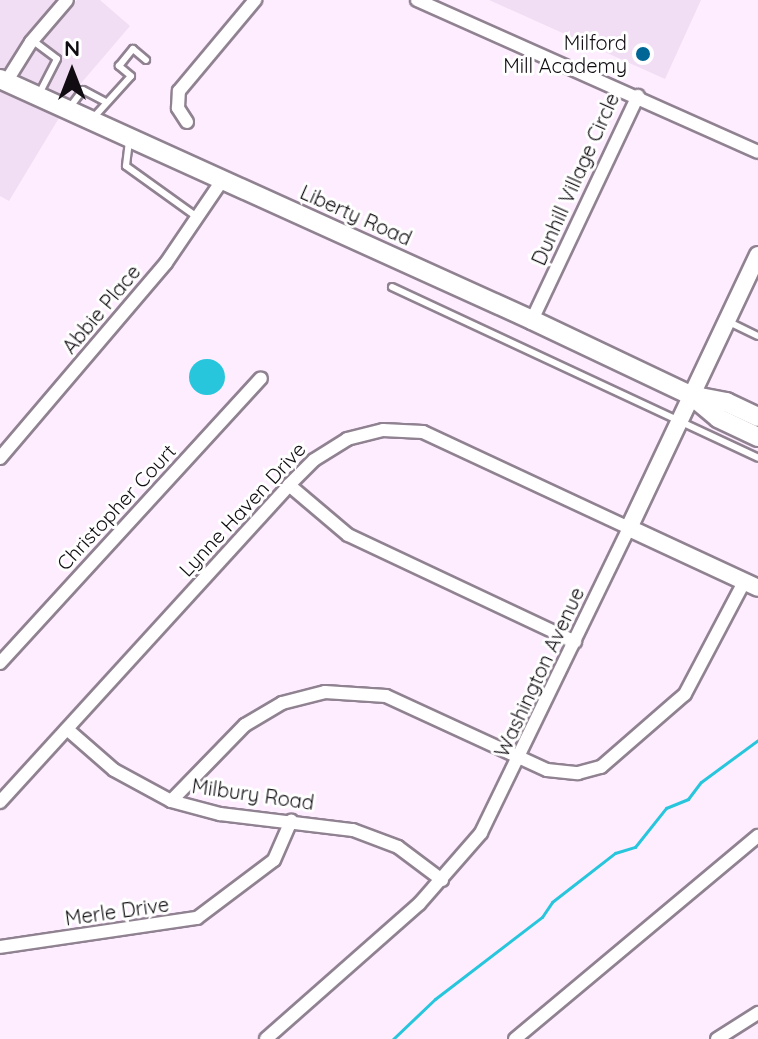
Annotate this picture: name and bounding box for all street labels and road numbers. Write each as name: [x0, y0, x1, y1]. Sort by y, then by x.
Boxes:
street label: Dunhill Village Circle: [526, 89, 624, 269]
street label: Liberty Road: [297, 180, 415, 250]
street label: Abbie Place: [57, 260, 145, 358]
street label: Lynne Haven Drive: [174, 437, 310, 581]
street label: Christopher Court: [51, 439, 181, 575]
street label: Washington Avenue: [489, 583, 589, 761]
street label: Milbury Road: [190, 774, 316, 814]
street label: Merle Drive: [63, 892, 171, 930]

